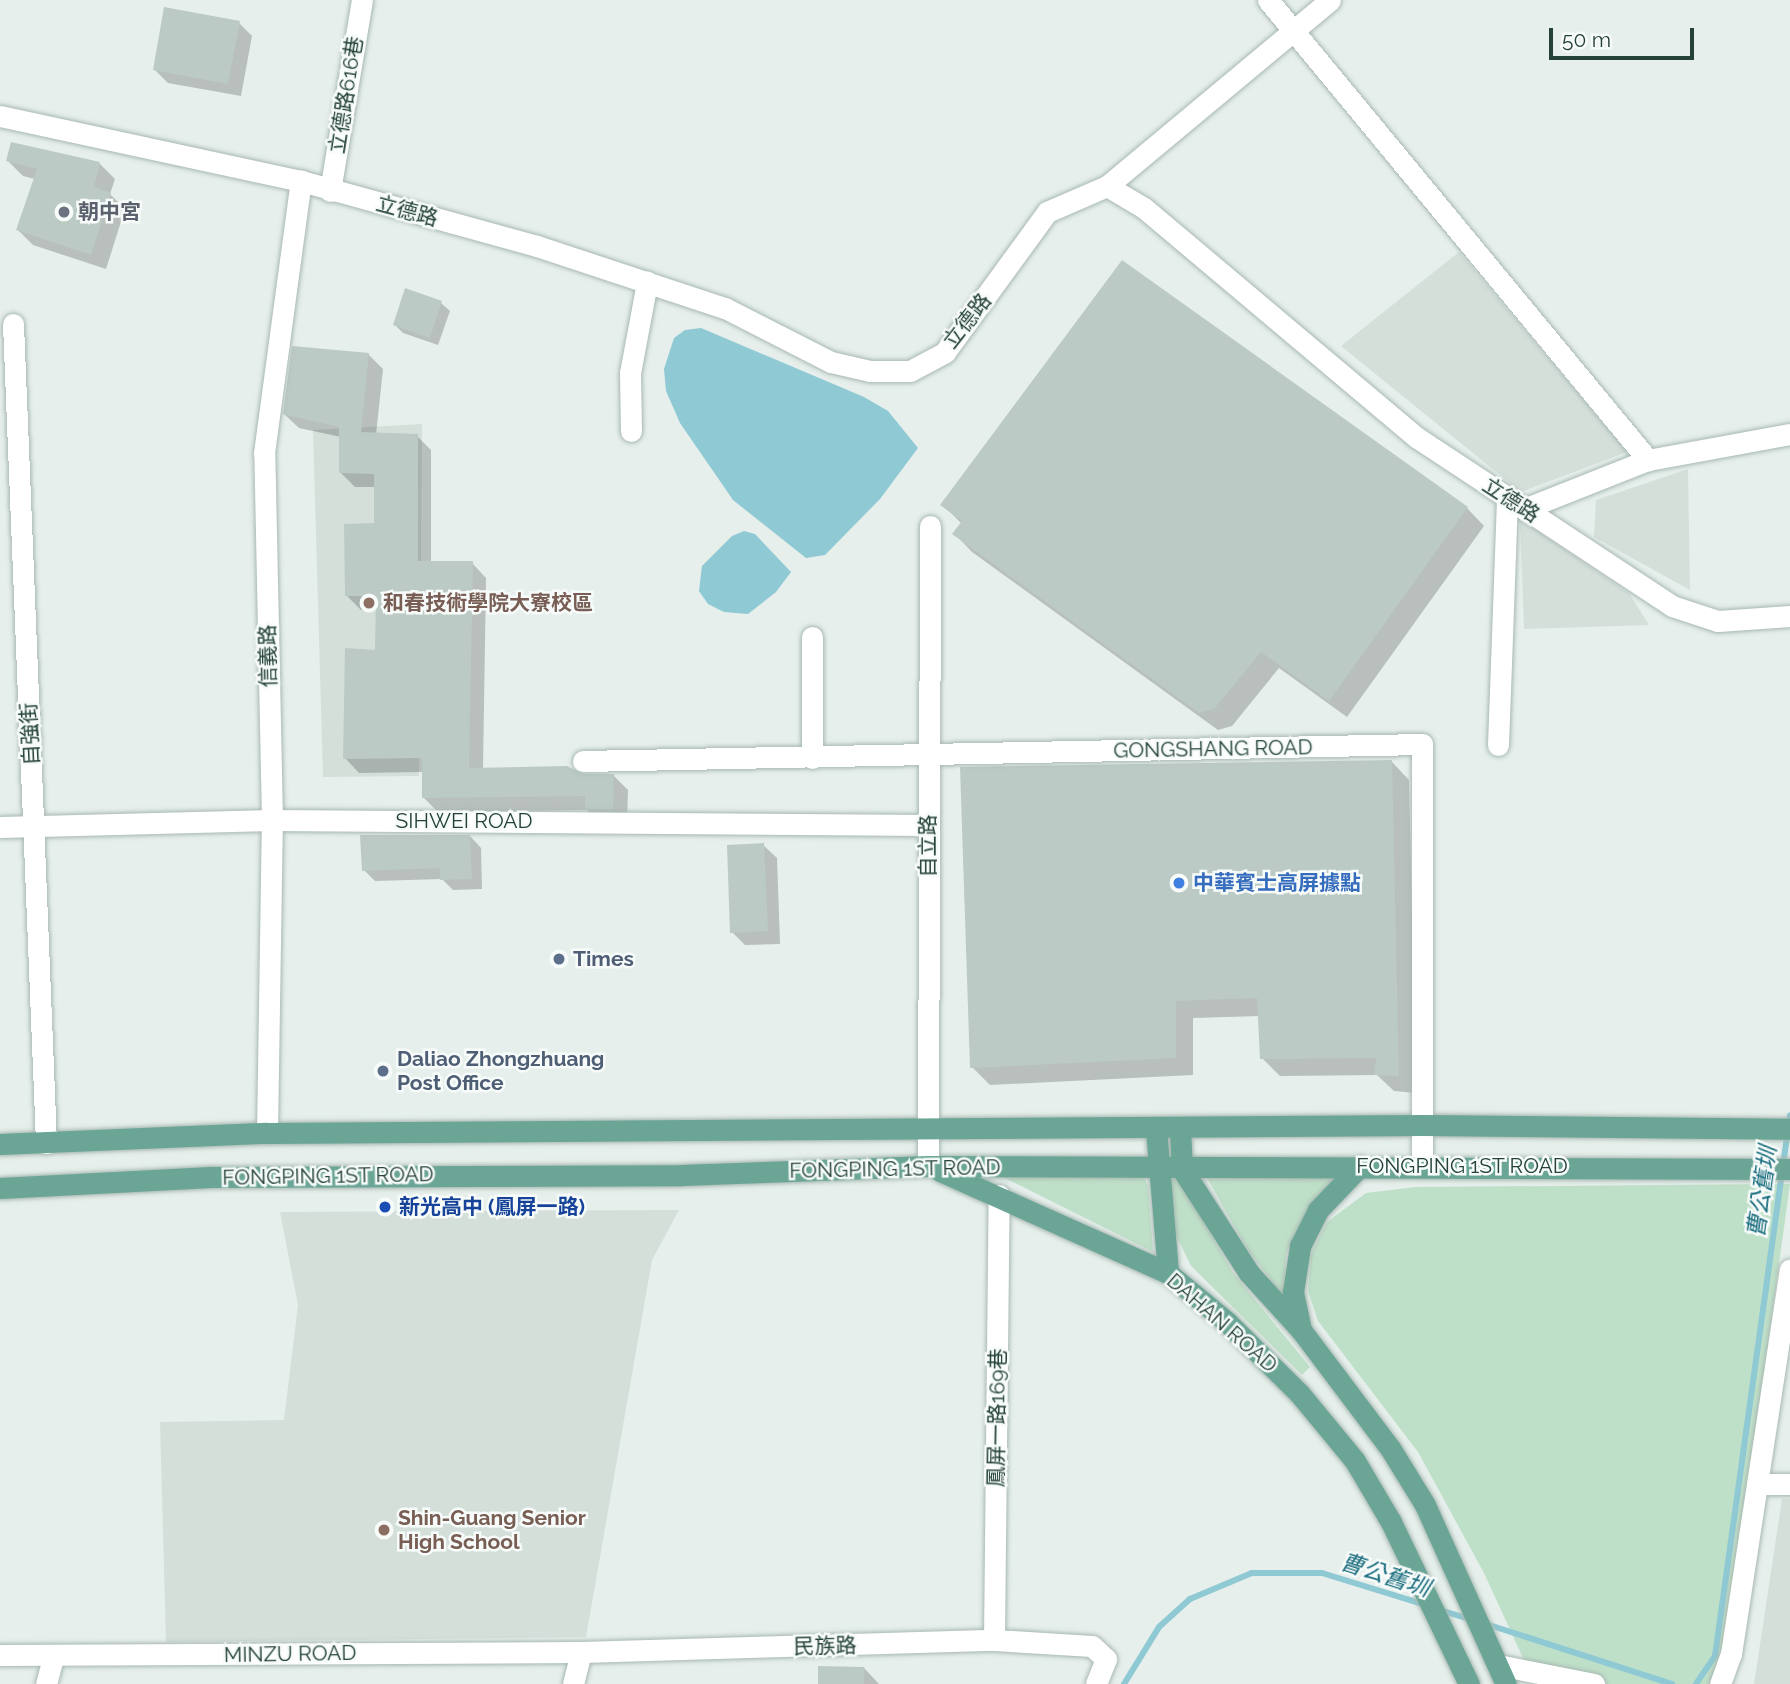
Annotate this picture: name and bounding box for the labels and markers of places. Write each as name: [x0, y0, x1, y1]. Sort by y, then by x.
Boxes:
place label: 朝中宮: [78, 199, 141, 225]
marker: 朝中宮: [56, 204, 72, 220]
place label: 和春技術學院大寮校區: [383, 590, 593, 616]
marker: 和春技術學院大寮校區: [361, 595, 377, 611]
place label: 中華賓士高屏據點: [1193, 870, 1361, 896]
marker: 中華賓士高屏據點: [1171, 875, 1187, 891]
place label: Times: [573, 946, 634, 972]
marker: Times: [551, 951, 567, 967]
place label: Daliao Zhongzhuang Post Office: [397, 1046, 604, 1096]
marker: Daliao Zhongzhuang Post Office: [375, 1063, 391, 1079]
place label: 新光高中 (鳳屏一路): [399, 1194, 585, 1220]
marker: 新光高中 (鳳屏一路): [377, 1199, 393, 1215]
place label: Shin-Guang Senior High School: [398, 1505, 586, 1555]
marker: Shin-Guang Senior High School: [376, 1522, 392, 1538]

